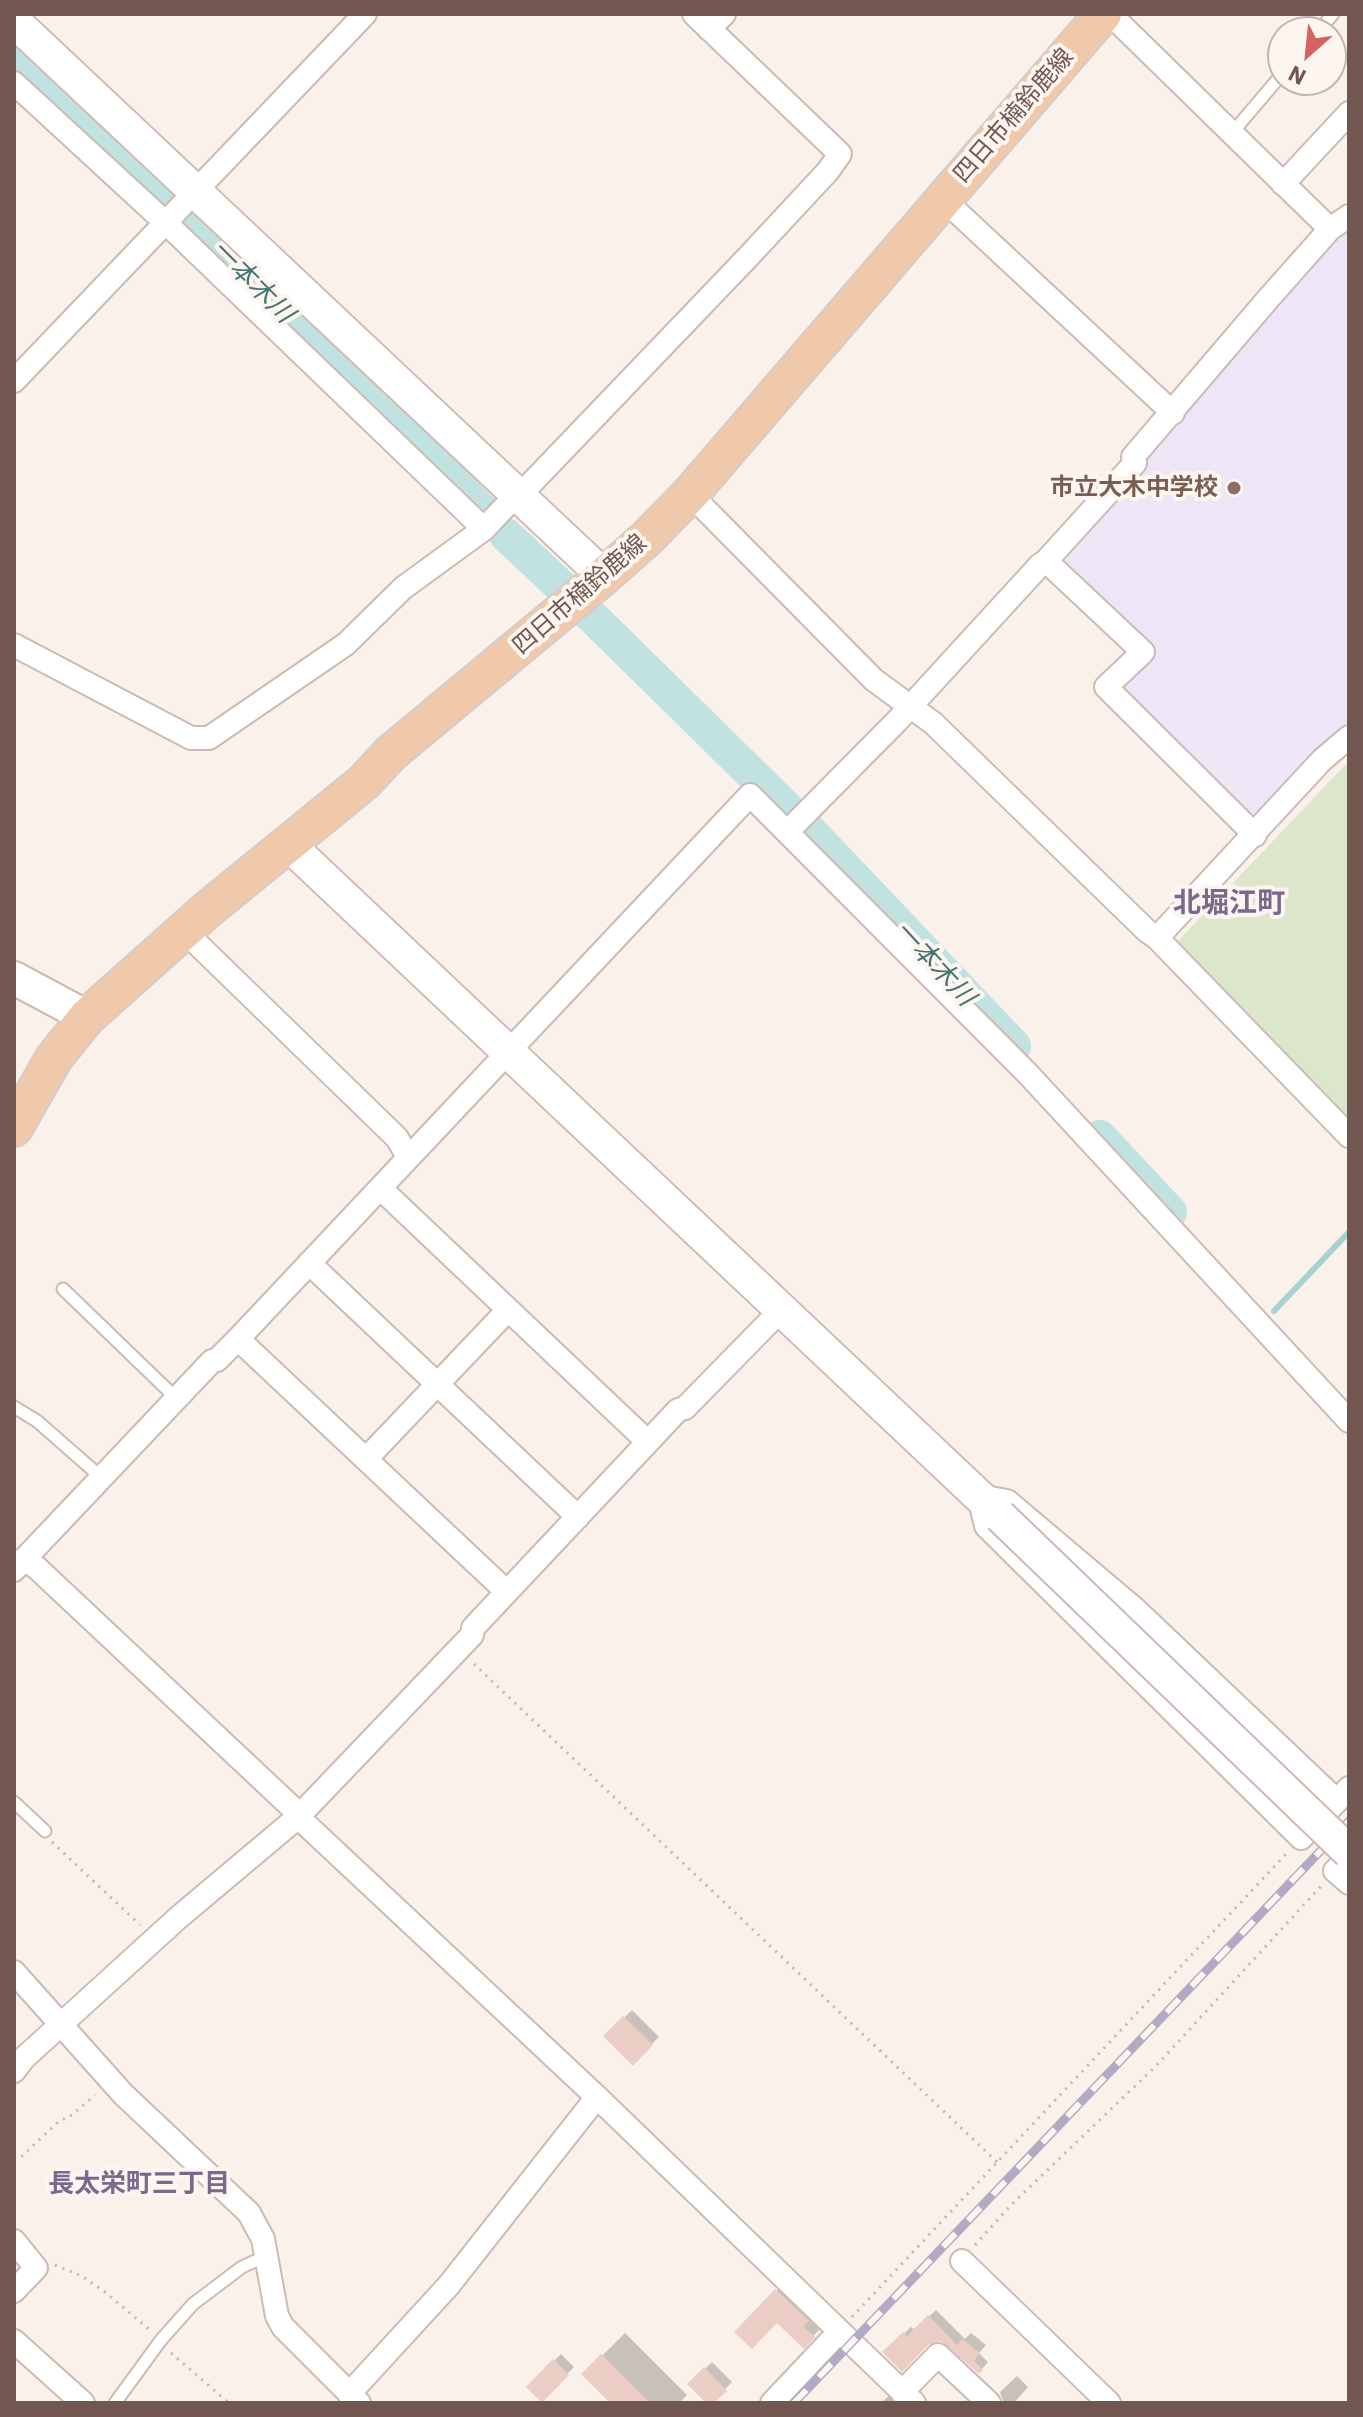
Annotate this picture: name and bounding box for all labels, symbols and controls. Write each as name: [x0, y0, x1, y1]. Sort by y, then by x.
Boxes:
north arrow: [1267, 16, 1347, 96]
street label: 四日市楠鈴鹿線: [948, 43, 1080, 189]
text: N: [1283, 60, 1310, 93]
water label: 一本木川: [204, 234, 300, 330]
place label: 市立大木中学校: [1050, 474, 1218, 502]
marker: 市立大木中学校: [1225, 479, 1243, 497]
street label: 四日市楠鈴鹿線: [507, 529, 653, 661]
district label: 北堀江町: [1173, 887, 1285, 921]
water label: 一本木川: [887, 915, 981, 1013]
district label: 長太栄町三丁目: [48, 2168, 230, 2200]

